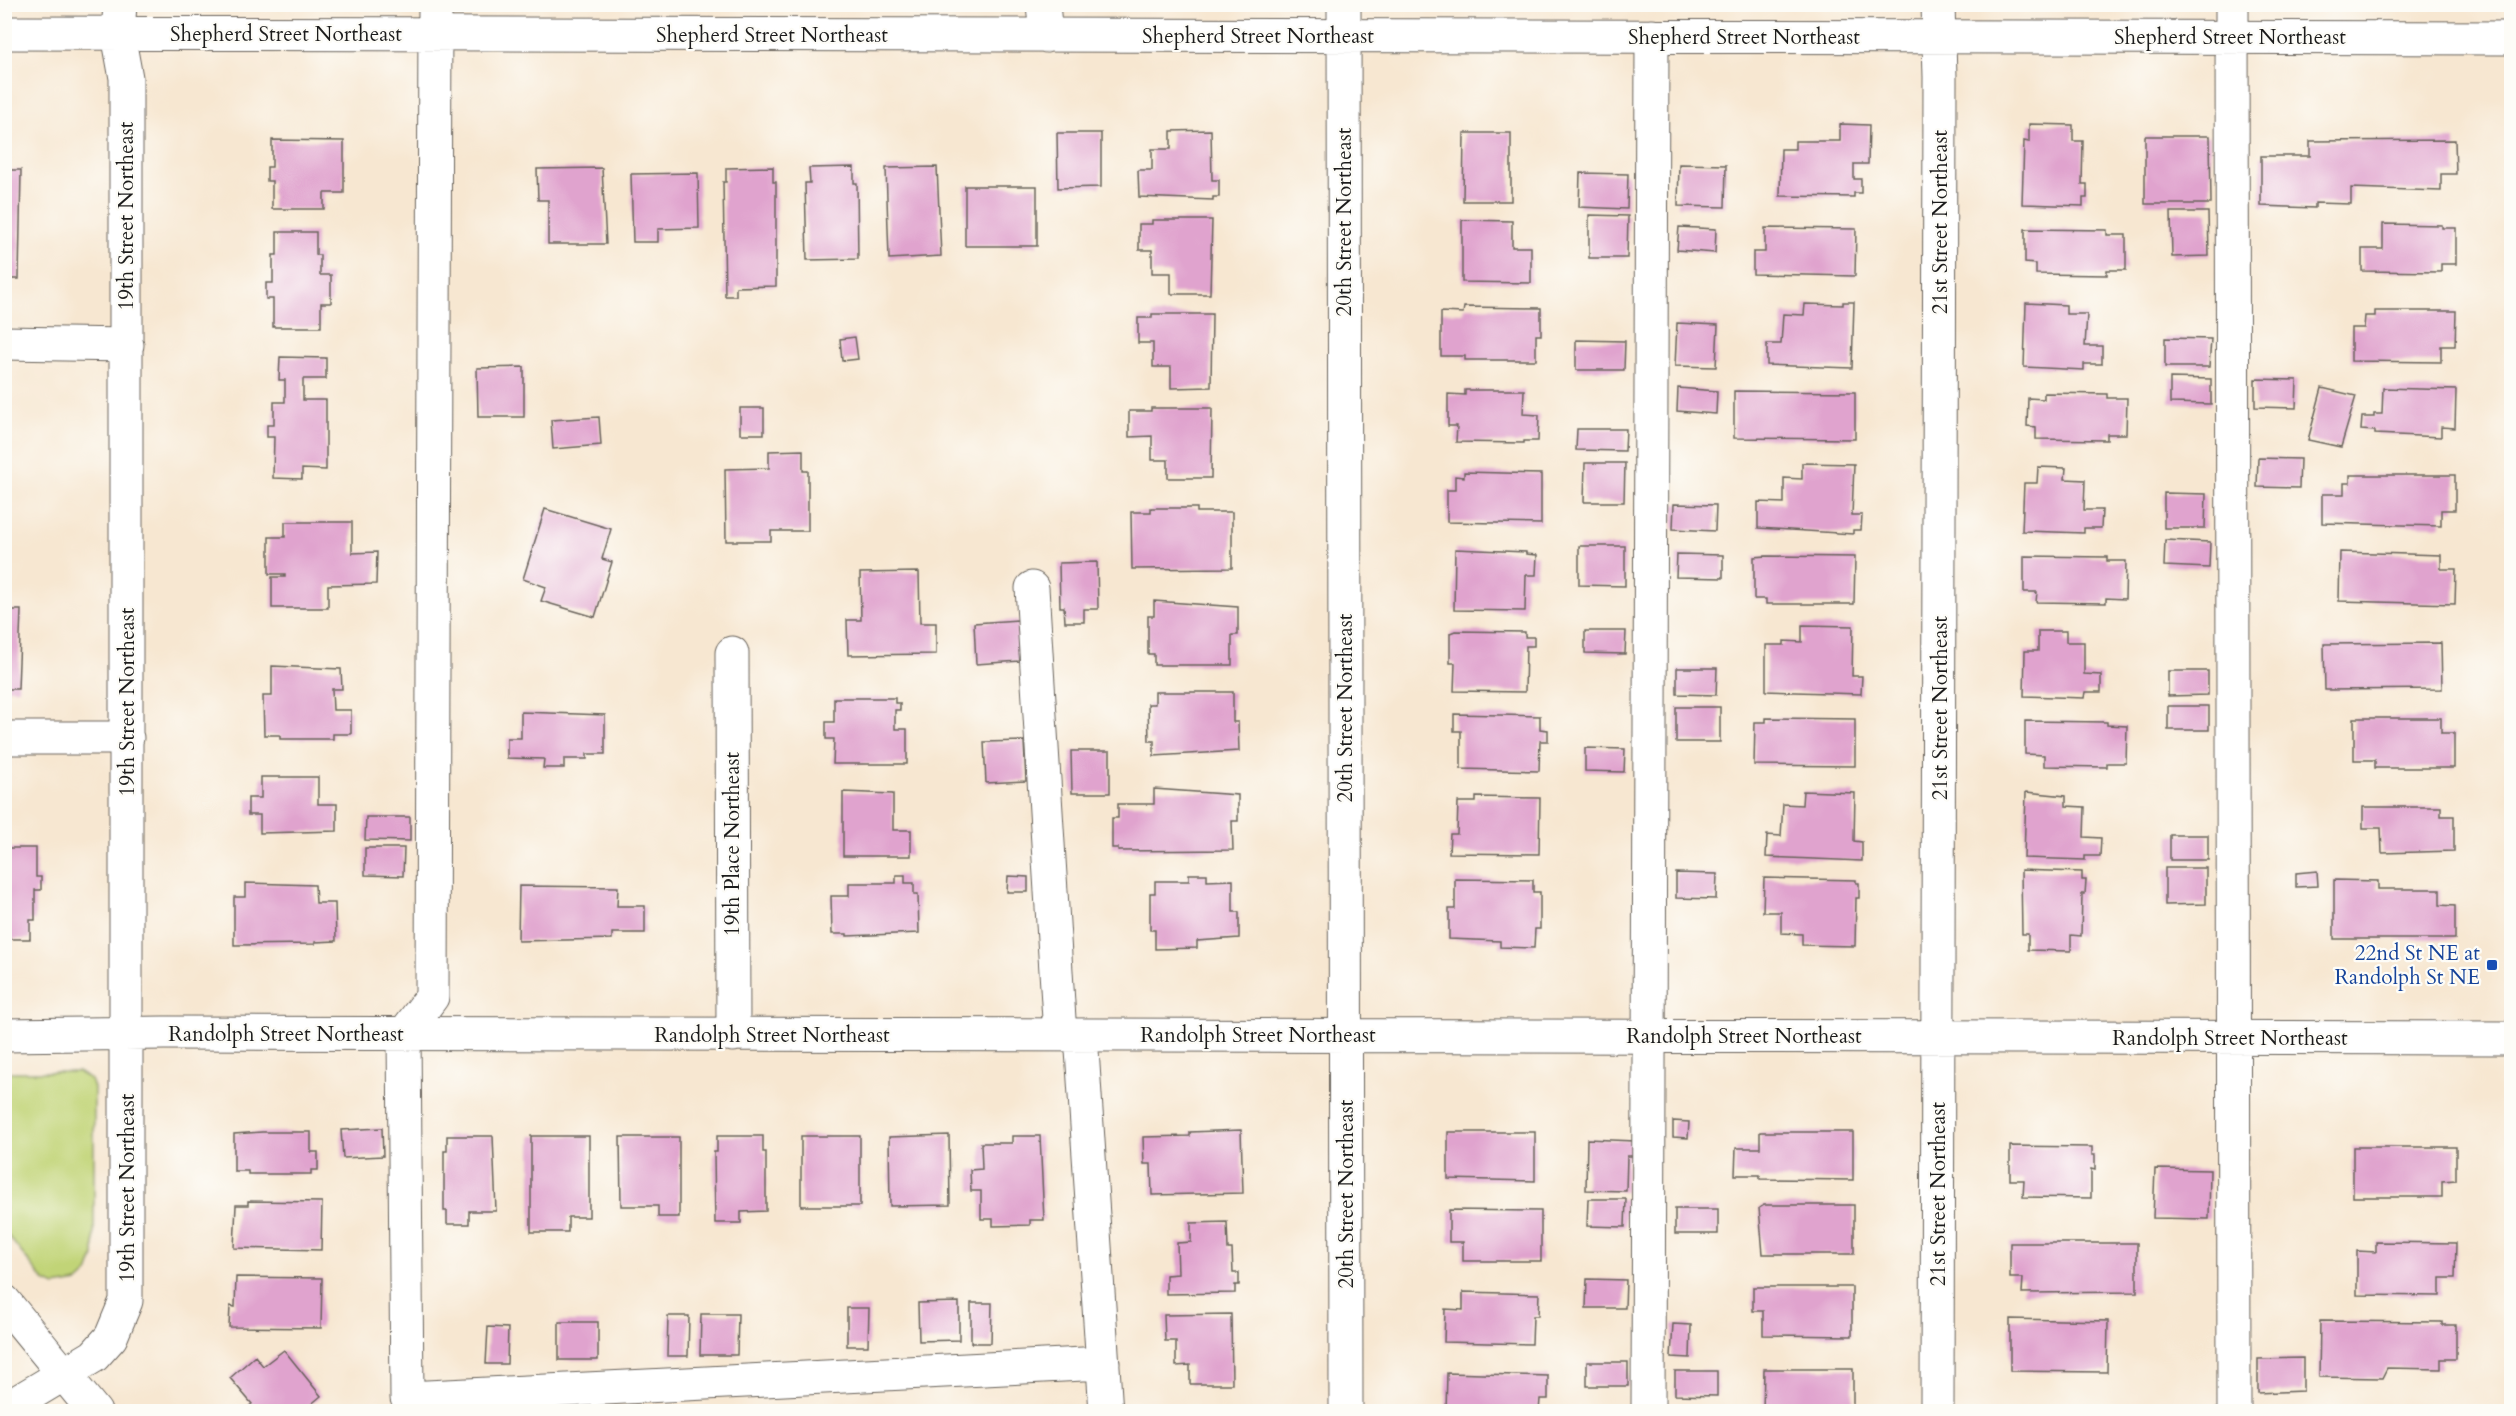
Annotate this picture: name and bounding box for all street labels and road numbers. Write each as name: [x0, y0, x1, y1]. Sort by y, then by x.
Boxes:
street label: Shepherd Street Northeast: [170, 20, 402, 49]
street label: Shepherd Street Northeast: [656, 21, 888, 50]
street label: Shepherd Street Northeast: [1142, 22, 1374, 51]
street label: Shepherd Street Northeast: [1628, 23, 1860, 52]
street label: Shepherd Street Northeast: [2114, 23, 2346, 52]
street label: 19th Street Northeast: [112, 121, 141, 310]
street label: 20th Street Northeast: [1330, 127, 1359, 316]
street label: 21st Street Northeast: [1926, 129, 1955, 314]
street label: 19th Street Northeast: [113, 607, 142, 796]
street label: 20th Street Northeast: [1331, 613, 1360, 802]
street label: 21st Street Northeast: [1926, 615, 1955, 800]
street label: 19th Place Northeast: [718, 752, 747, 936]
street label: Randolph Street Northeast: [168, 1020, 404, 1049]
street label: Randolph Street Northeast: [654, 1021, 890, 1050]
street label: Randolph Street Northeast: [1140, 1021, 1376, 1050]
street label: Randolph Street Northeast: [1626, 1022, 1862, 1051]
street label: Randolph Street Northeast: [2112, 1024, 2348, 1053]
street label: 19th Street Northeast: [113, 1093, 142, 1282]
street label: 20th Street Northeast: [1332, 1099, 1361, 1288]
street label: 21st Street Northeast: [1924, 1101, 1953, 1286]

